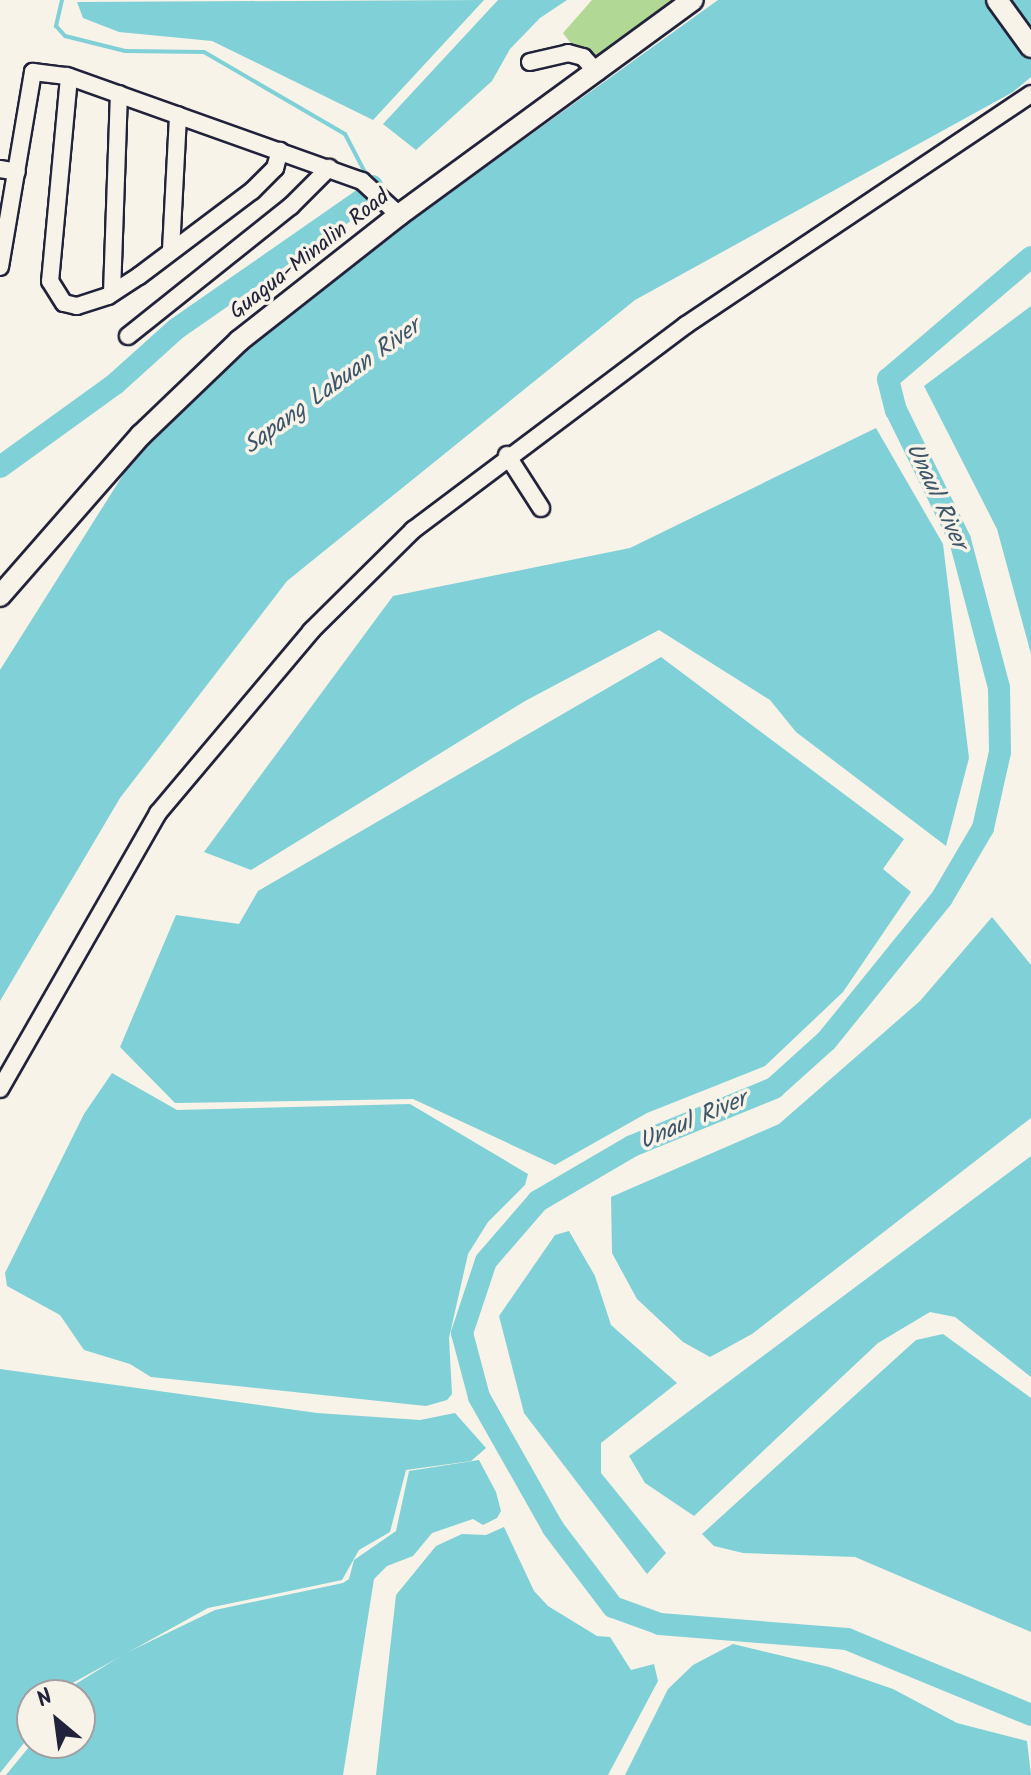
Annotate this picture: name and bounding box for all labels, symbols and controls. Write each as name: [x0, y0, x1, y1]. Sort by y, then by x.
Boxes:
street label: Guagua-Minalin Road: [225, 184, 395, 326]
water label: Sapang Labuan River: [238, 313, 426, 461]
water label: Unaul River: [899, 438, 973, 554]
water label: Unaul River: [635, 1085, 751, 1157]
north arrow: [16, 1679, 96, 1759]
text: N: [31, 1681, 60, 1718]

